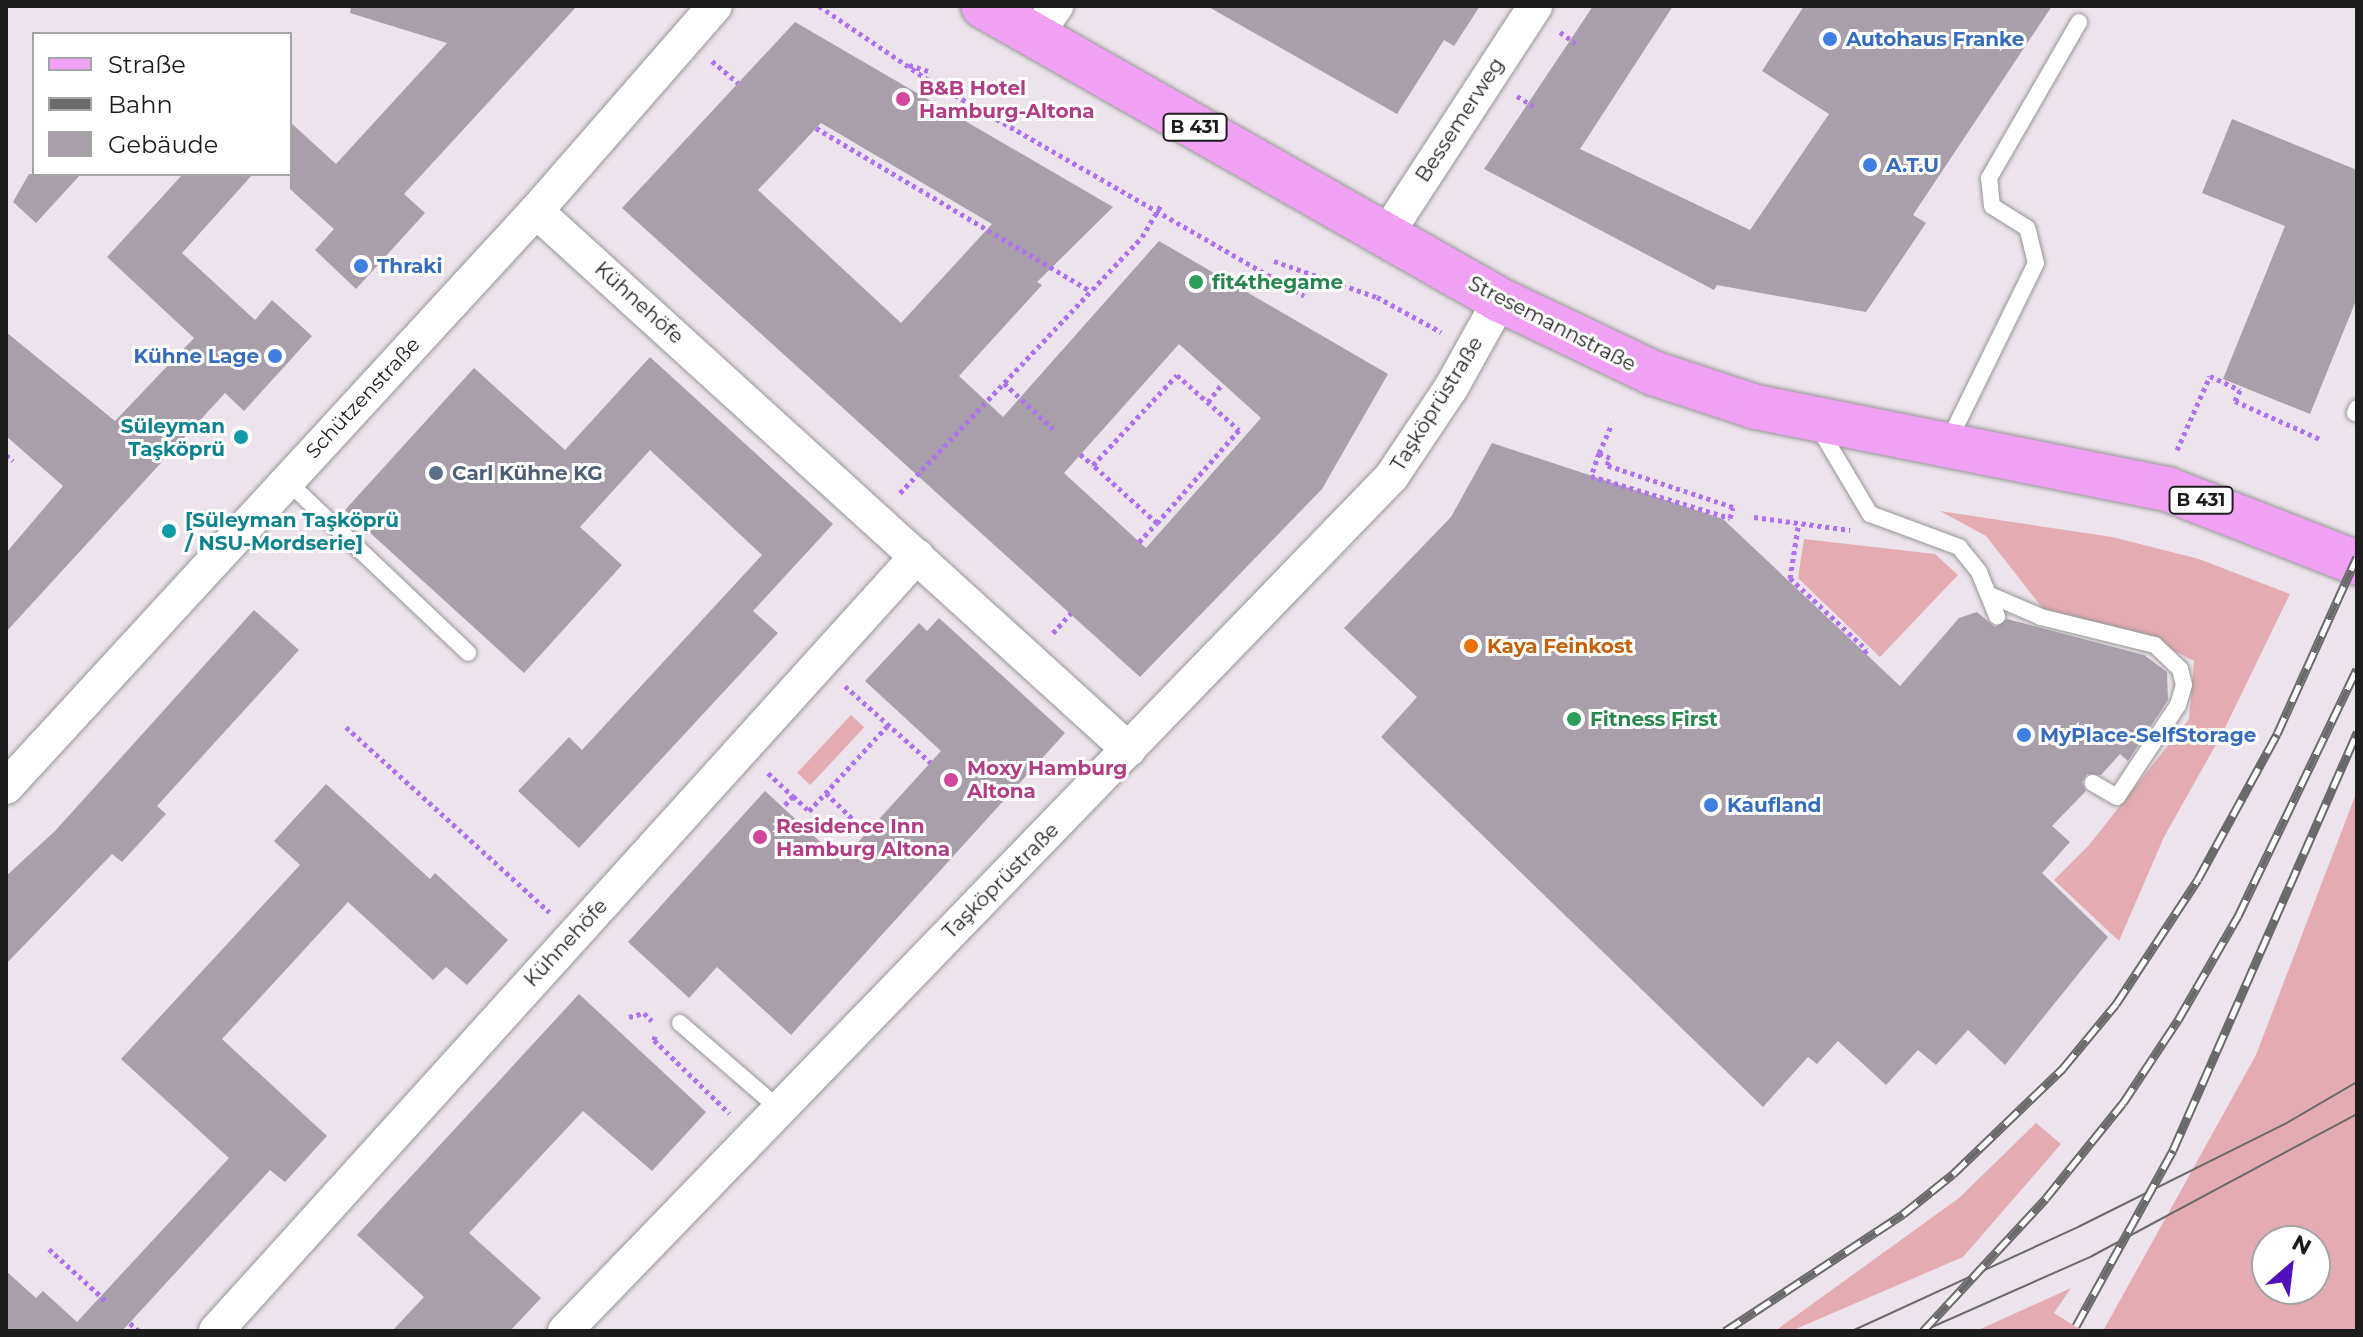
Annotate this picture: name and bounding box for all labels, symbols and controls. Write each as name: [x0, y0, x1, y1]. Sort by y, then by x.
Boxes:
place label: Autohaus Franke: [1846, 27, 2024, 51]
marker: Autohaus Franke: [1821, 30, 1839, 48]
legend: [32, 32, 292, 176]
text: Straße: [108, 50, 186, 79]
street label: Bessemerweg: [1411, 53, 1509, 187]
place label: B&B Hotel Hamburg-Altona: [919, 76, 1095, 123]
text: Bahn: [108, 90, 173, 119]
marker: B&B Hotel Hamburg-Altona: [894, 90, 912, 108]
road number: B 431: [1161, 113, 1229, 141]
text: Gebäude: [108, 130, 218, 159]
place label: A.T.U: [1886, 153, 1939, 177]
marker: A.T.U: [1861, 156, 1879, 174]
place label: Thraki: [377, 254, 442, 278]
marker: Thraki: [352, 257, 370, 275]
street label: Kühnehöfe: [590, 257, 688, 349]
place label: fit4thegame: [1212, 270, 1343, 294]
street label: Stresemannstraße: [1464, 271, 1640, 377]
marker: fit4thegame: [1187, 273, 1205, 291]
street label: Taşköprüstraße: [1386, 332, 1488, 476]
street label: Schützenstraße: [301, 333, 425, 463]
place label: Kühne Lage: [134, 344, 259, 368]
marker: Kühne Lage: [266, 347, 284, 365]
place label: Süleyman Taşköprü: [121, 414, 225, 461]
marker: Süleyman Taşköprü: [232, 428, 250, 446]
place label: Carl Kühne KG: [452, 461, 603, 485]
marker: Carl Kühne KG: [427, 464, 445, 482]
road number: B 431: [2167, 486, 2235, 514]
place label: [Süleyman Taşköprü / NSU-Mordserie]: [185, 508, 399, 555]
marker: [Süleyman Taşköprü / NSU-Mordserie]: [160, 522, 178, 540]
place label: Kaya Feinkost: [1487, 634, 1633, 658]
marker: Kaya Feinkost: [1462, 637, 1480, 655]
place label: Fitness First: [1590, 707, 1718, 731]
marker: Fitness First: [1565, 710, 1583, 728]
place label: MyPlace-SelfStorage: [2040, 723, 2256, 747]
marker: MyPlace-SelfStorage: [2015, 726, 2033, 744]
place label: Moxy Hamburg Altona: [967, 756, 1127, 803]
marker: Moxy Hamburg Altona: [942, 771, 960, 789]
place label: Kaufland: [1727, 793, 1821, 817]
marker: Kaufland: [1702, 796, 1720, 814]
place label: Residence Inn Hamburg Altona: [776, 814, 950, 861]
street label: Taşköprüstraße: [938, 818, 1064, 944]
marker: Residence Inn Hamburg Altona: [751, 828, 769, 846]
street label: Kühnehöfe: [519, 894, 613, 992]
north arrow: [2251, 1225, 2331, 1305]
text: N: [2287, 1229, 2316, 1261]

